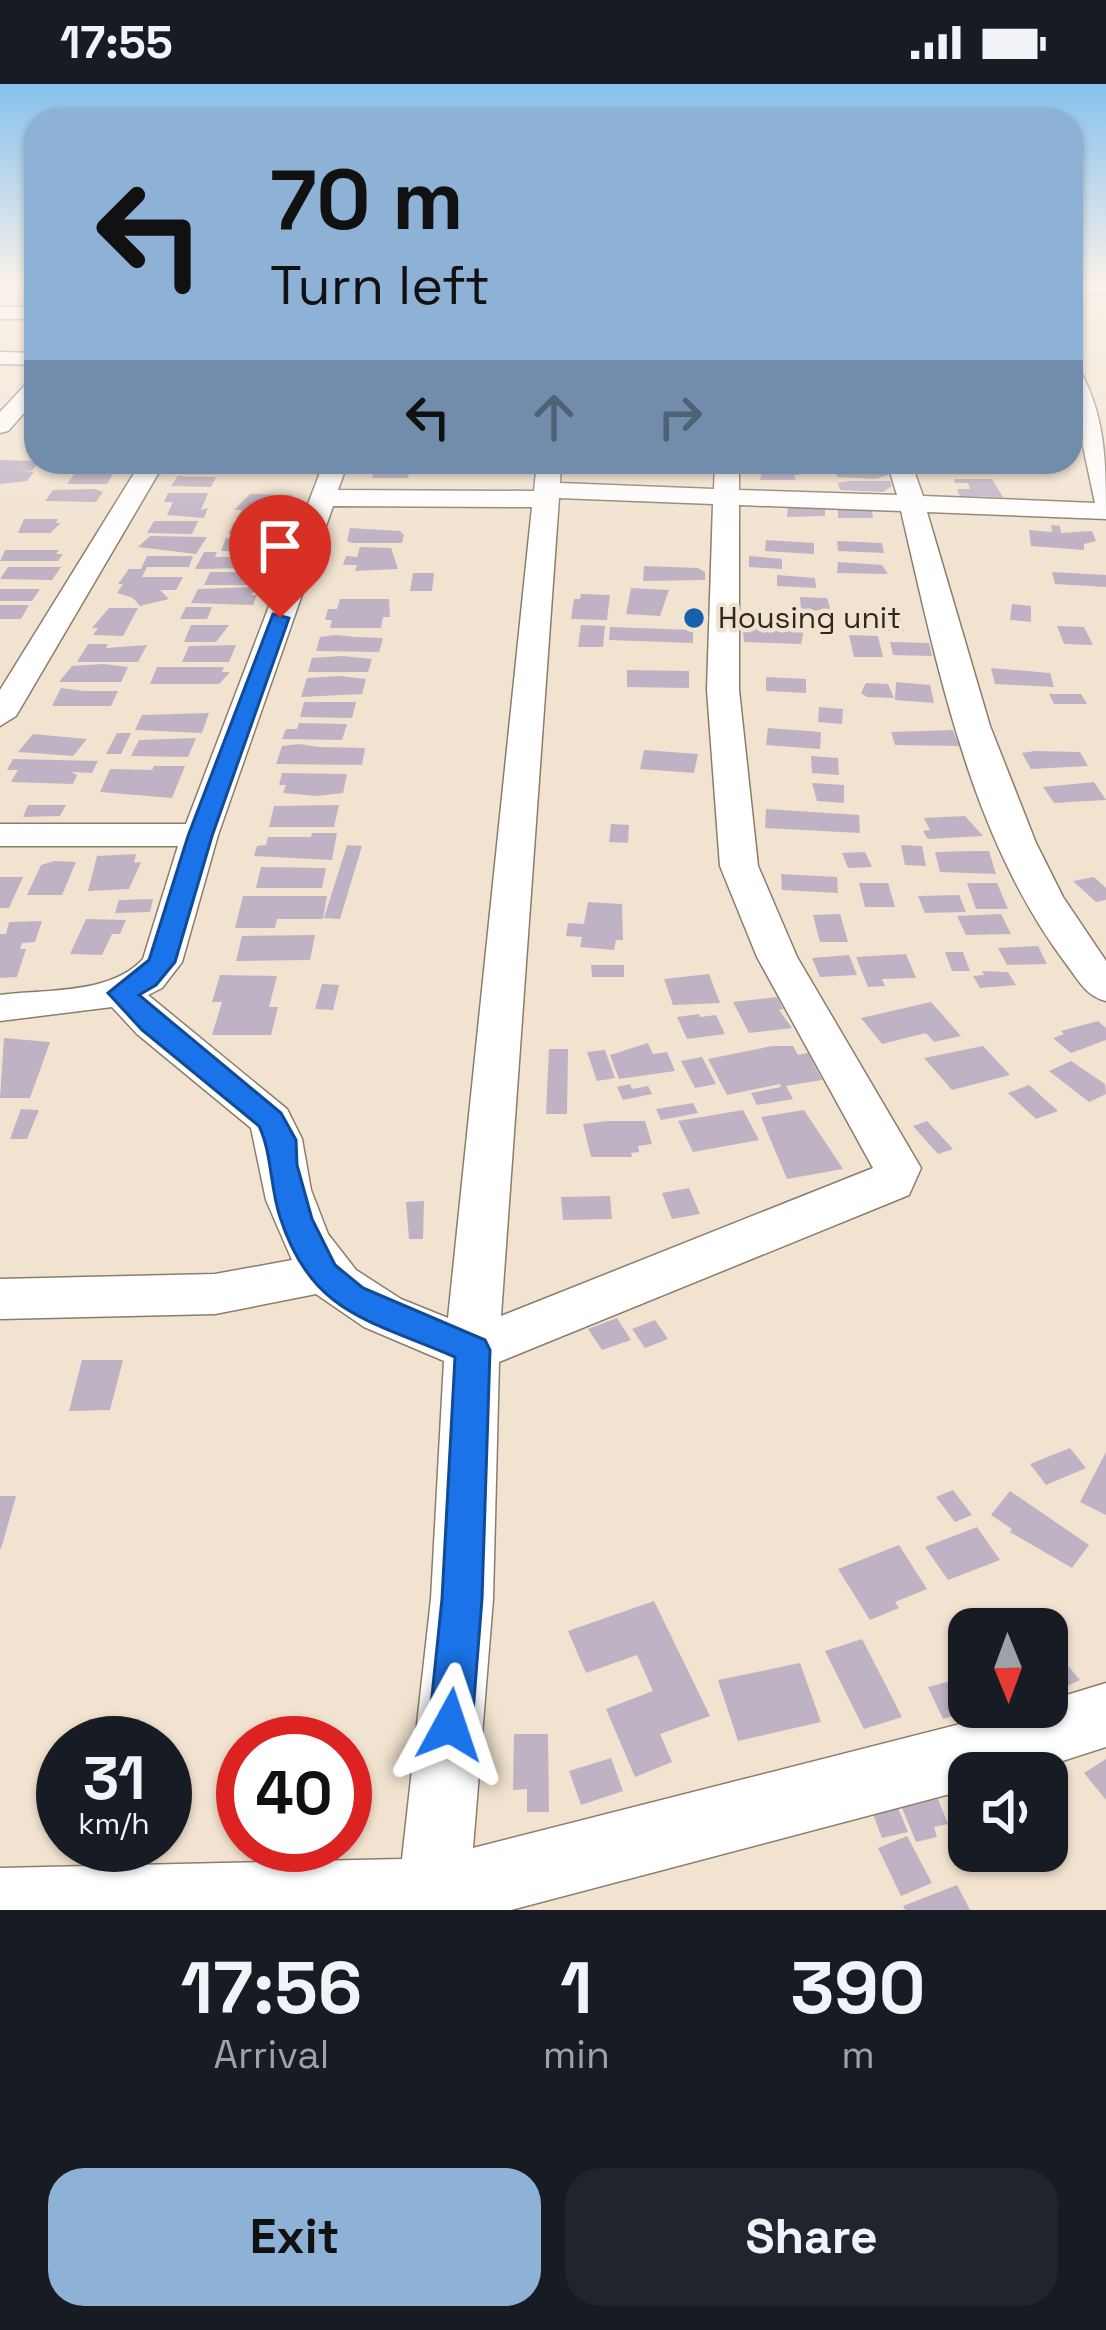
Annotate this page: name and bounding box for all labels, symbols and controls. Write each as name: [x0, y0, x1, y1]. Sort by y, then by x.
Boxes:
text: 17:55: [60, 14, 173, 71]
text: 70 m: [270, 146, 464, 254]
icon: left: [72, 156, 228, 312]
text: Turn left: [270, 251, 490, 320]
icon: left: [395, 384, 461, 450]
icon: ahead: [521, 384, 587, 450]
icon: right: [647, 384, 713, 450]
pin: [229, 495, 331, 618]
icon: arrive: [247, 513, 313, 579]
place label: Housing unit: [718, 598, 901, 637]
marker: Housing unit: [681, 605, 707, 631]
north arrow: [948, 1608, 1068, 1728]
map controls: [948, 1608, 1068, 1872]
position arrow: [387, 1662, 513, 1788]
speed limit sign: 40: [216, 1716, 372, 1872]
text: 31: [83, 1740, 145, 1817]
button: sound: [948, 1752, 1068, 1872]
text: km/h: [78, 1804, 150, 1843]
text: 17:56: [181, 1942, 362, 2034]
text: 1: [560, 1942, 593, 2034]
text: 390: [790, 1942, 925, 2034]
text: Arrival: [213, 2030, 329, 2079]
text: min: [543, 2030, 610, 2079]
text: m: [841, 2030, 875, 2079]
button: Exit: [48, 2168, 541, 2306]
button: Share: [565, 2168, 1058, 2306]

